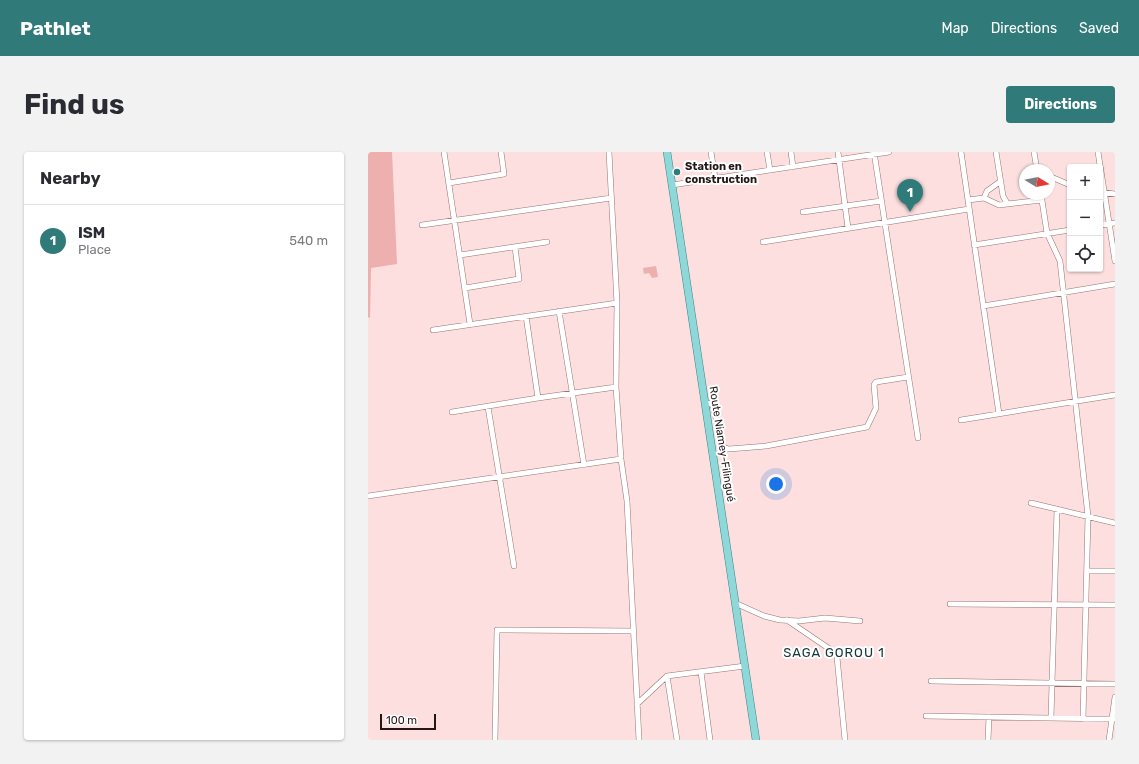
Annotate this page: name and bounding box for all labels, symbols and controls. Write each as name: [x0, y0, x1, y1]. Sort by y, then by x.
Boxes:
text: Pathlet: [20, 17, 91, 40]
text: Map: [942, 20, 969, 37]
text: Directions: [991, 20, 1057, 37]
text: Saved: [1079, 20, 1119, 37]
button: Directions: [1006, 86, 1115, 123]
text: Find us: [24, 88, 124, 121]
place label: Station en construction: [685, 160, 757, 186]
north arrow: [1019, 164, 1055, 200]
map controls: [1067, 164, 1103, 272]
button: +: [1067, 164, 1103, 200]
marker: Station en construction: [672, 167, 682, 177]
text: Nearby: [40, 168, 101, 188]
pin: 1: [897, 179, 923, 212]
button: −: [1067, 200, 1103, 236]
text: ISM: [78, 224, 105, 242]
text: 1: [50, 233, 56, 248]
text: 540 m: [289, 233, 328, 248]
button: locate: [1067, 236, 1103, 272]
text: Place: [78, 242, 111, 257]
street label: Route Niamey-Filingué: [706, 385, 738, 503]
your location: [766, 474, 786, 494]
district label: SAGA GOROU 1: [783, 645, 885, 660]
scale bar: [380, 712, 436, 731]
text: 100 m: [386, 714, 417, 727]

